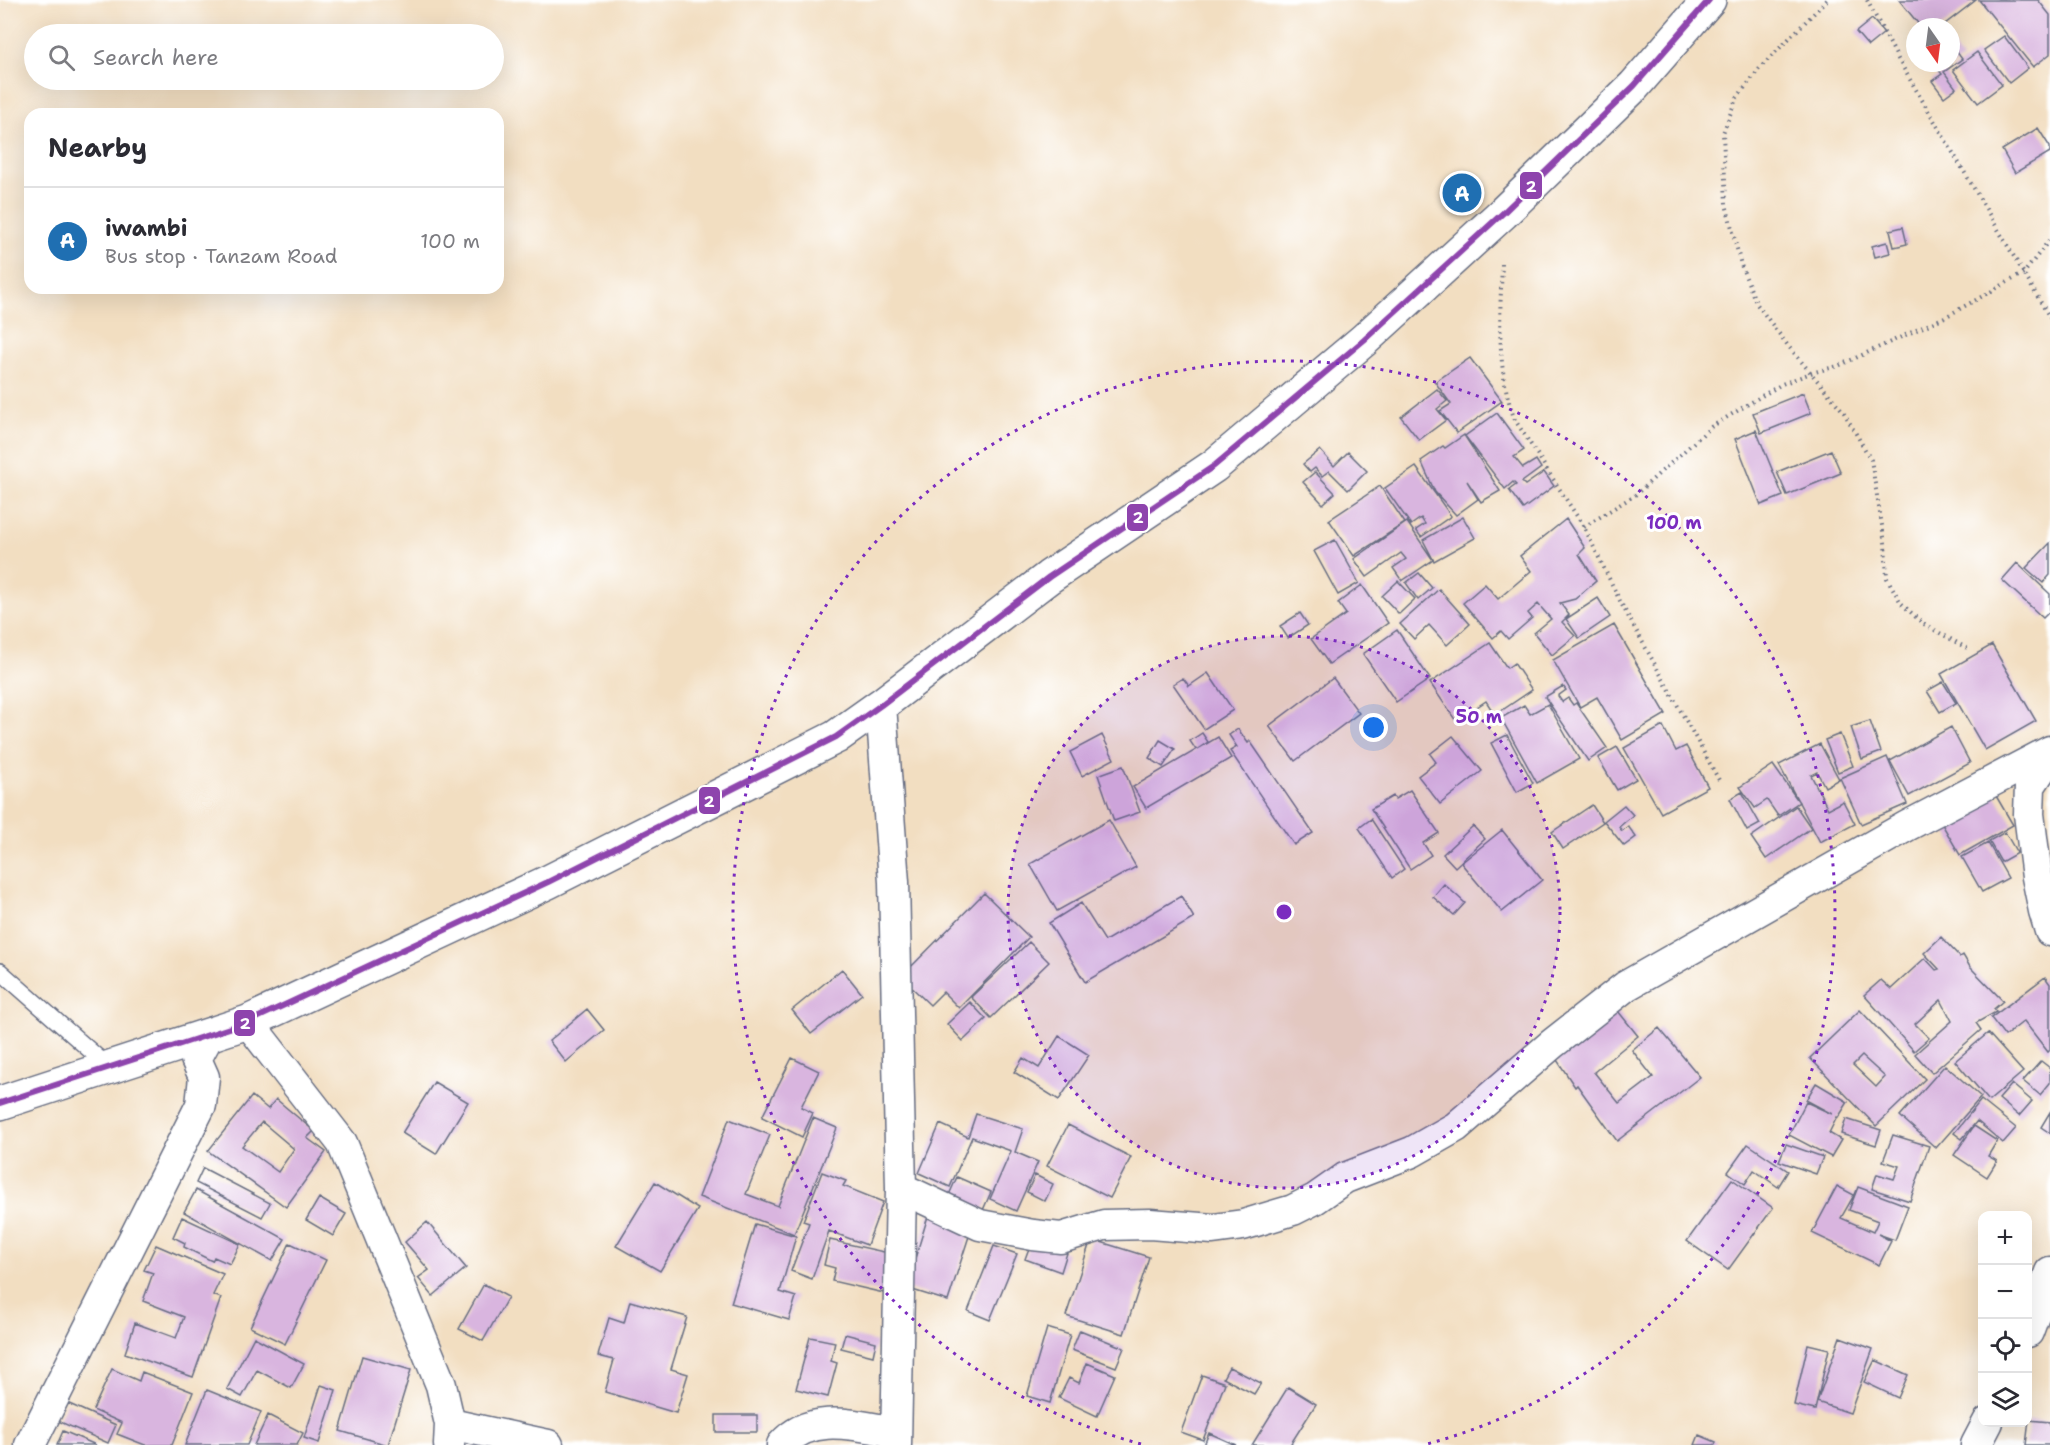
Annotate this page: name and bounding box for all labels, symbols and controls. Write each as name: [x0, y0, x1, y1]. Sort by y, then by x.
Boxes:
north arrow: [1906, 18, 1960, 72]
search box: [24, 24, 504, 90]
icon: search: [45, 41, 78, 74]
text: Search here: [93, 43, 219, 72]
text: Nearby: [48, 130, 147, 165]
pin: A: [1442, 170, 1482, 216]
line badge: 2: [1519, 171, 1543, 200]
text: 2: [1525, 176, 1537, 197]
text: iwambi: [105, 214, 187, 243]
text: A: [60, 228, 75, 254]
text: 100 m: [420, 228, 480, 254]
text: Bus stop · Tanzam Road: [105, 243, 338, 269]
line badge: 2: [1126, 503, 1149, 532]
text: 2: [1132, 507, 1144, 528]
text: 100 m: [1646, 511, 1702, 535]
text: 50 m: [1456, 705, 1503, 729]
your location: [1359, 713, 1388, 742]
line badge: 2: [698, 786, 721, 815]
text: 2: [703, 791, 715, 812]
centre of rings: [1274, 902, 1294, 922]
line badge: 2: [233, 1009, 256, 1037]
text: 2: [239, 1013, 251, 1034]
map controls: [1978, 1211, 2032, 1427]
button: +: [1978, 1211, 2032, 1265]
button: −: [1978, 1265, 2032, 1319]
button: locate: [1978, 1319, 2032, 1373]
button: layers: [1978, 1373, 2032, 1427]

